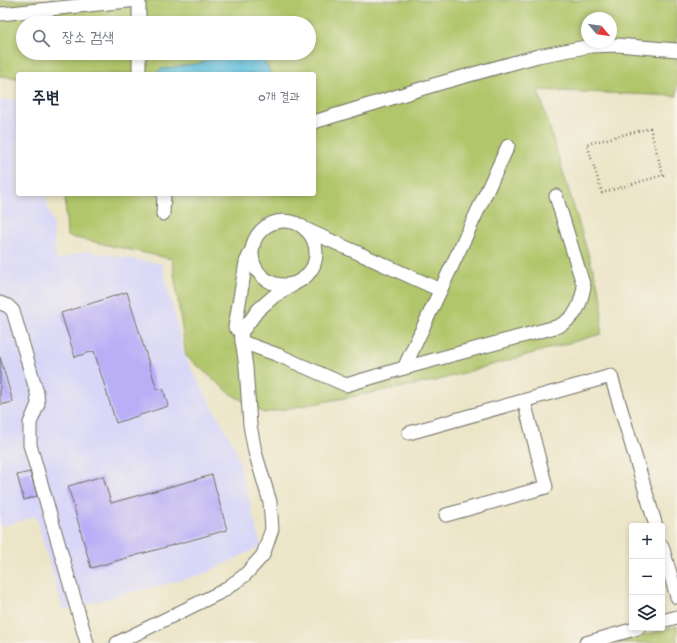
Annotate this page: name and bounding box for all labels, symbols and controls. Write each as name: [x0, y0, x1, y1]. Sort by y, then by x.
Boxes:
north arrow: [581, 12, 617, 48]
search box: [16, 16, 316, 60]
icon: search: [30, 27, 52, 49]
text: 장소 검색: [62, 30, 114, 48]
text: 주변: [32, 90, 59, 110]
text: 0개 결과: [258, 91, 300, 106]
map controls: [629, 523, 665, 631]
button: +: [629, 523, 665, 559]
button: −: [629, 559, 665, 595]
button: layers: [629, 595, 665, 631]

